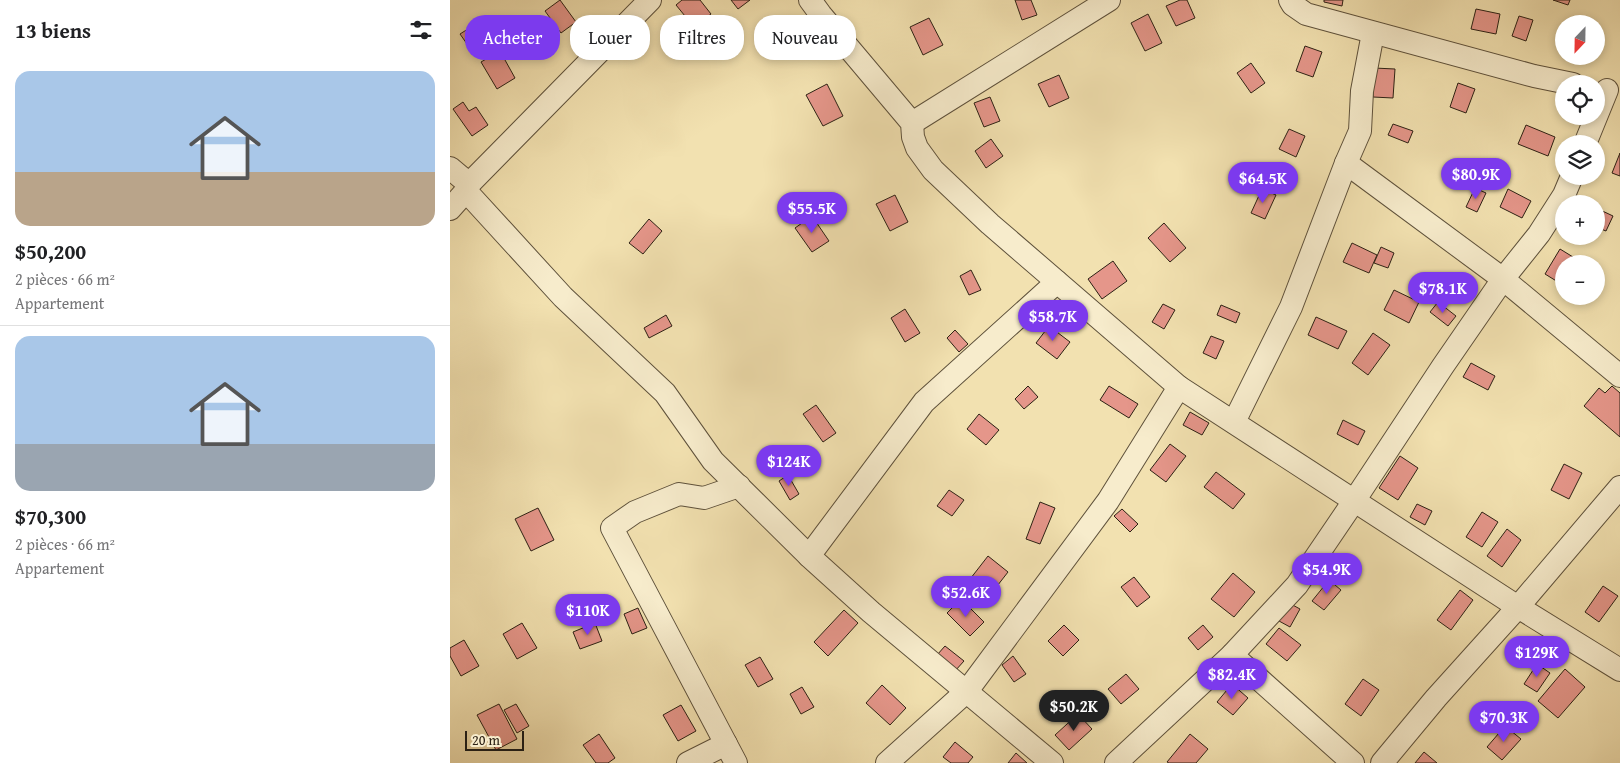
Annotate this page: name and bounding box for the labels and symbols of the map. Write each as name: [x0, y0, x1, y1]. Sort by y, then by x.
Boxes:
north arrow: [1555, 15, 1605, 65]
pin: $80.9K: [1435, 158, 1517, 200]
pin: $64.5K: [1222, 162, 1304, 204]
pin: $55.5K: [771, 192, 853, 234]
pin: $78.1K: [1402, 272, 1484, 314]
pin: $58.7K: [1012, 300, 1094, 342]
pin: $124K: [754, 444, 824, 487]
pin: $54.9K: [1286, 552, 1368, 595]
pin: $52.6K: [925, 576, 1007, 618]
pin: $110K: [553, 594, 623, 636]
pin: $129K: [1502, 636, 1572, 678]
pin: $82.4K: [1191, 658, 1273, 700]
pin: $50.2K: [1033, 690, 1115, 732]
pin: $70.3K: [1463, 700, 1545, 743]
scale bar: [465, 728, 524, 751]

